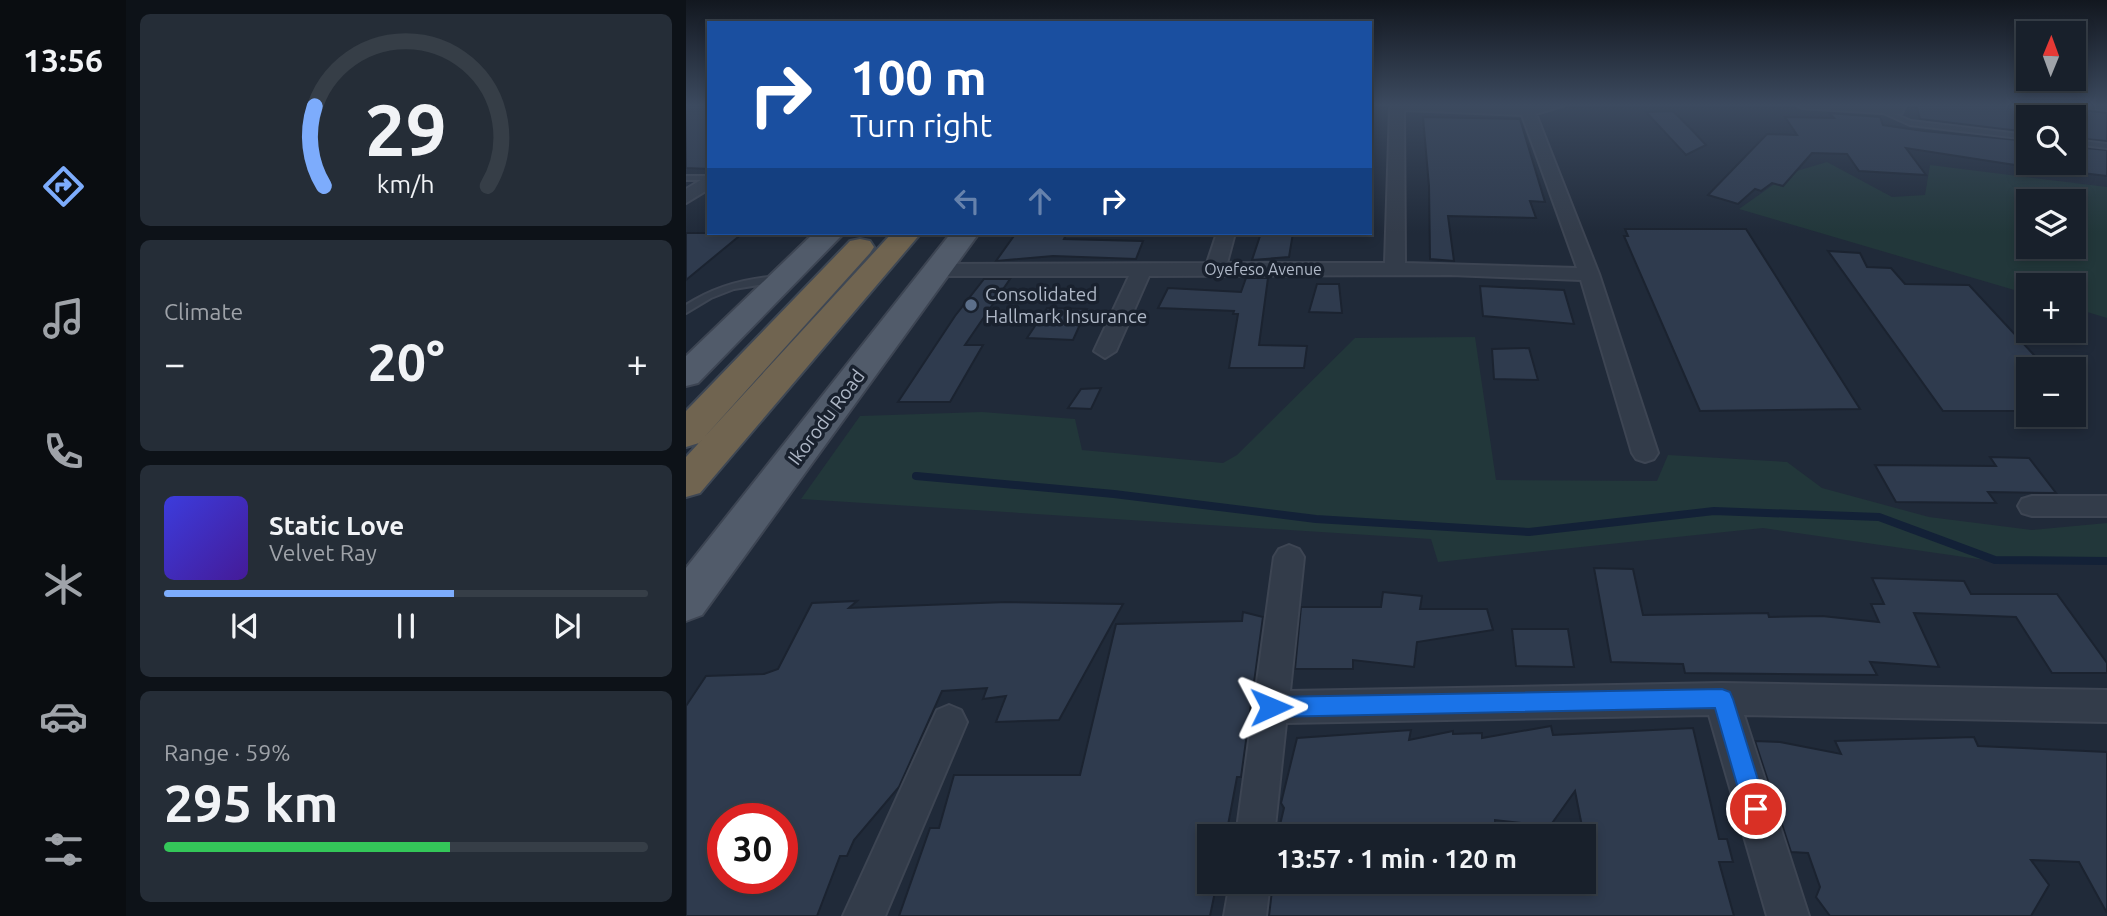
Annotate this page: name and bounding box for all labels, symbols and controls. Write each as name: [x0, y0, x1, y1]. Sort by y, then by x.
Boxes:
north arrow: [2016, 21, 2086, 91]
map controls: [2016, 21, 2086, 427]
text: 13:56: [23, 42, 103, 78]
icon: right: [735, 49, 826, 140]
text: 100 m: [850, 49, 987, 104]
text: 29: [365, 88, 447, 170]
button: search: [2016, 105, 2086, 175]
text: Turn right: [850, 107, 992, 143]
icon: directions: [39, 162, 88, 211]
text: km/h: [377, 170, 435, 198]
icon: left: [948, 182, 986, 220]
icon: ahead: [1021, 182, 1059, 220]
icon: right: [1094, 182, 1132, 220]
button: layers: [2016, 189, 2086, 259]
street label: Oyefeso Avenue: [1204, 260, 1322, 278]
button: +: [2016, 273, 2086, 343]
place label: Consolidated Hallmark Insurance: [985, 283, 1147, 327]
icon: music: [39, 294, 88, 343]
marker: Consolidated Hallmark Insurance: [963, 297, 979, 313]
text: Climate: [164, 299, 243, 324]
text: 20°: [367, 333, 445, 391]
text: −: [164, 342, 185, 384]
text: +: [627, 342, 648, 384]
button: −: [2016, 357, 2086, 427]
street label: Ikorodu Road: [783, 365, 869, 469]
icon: phone: [39, 427, 88, 476]
text: Static Love: [269, 511, 404, 540]
text: Velvet Ray: [269, 540, 377, 565]
icon: climate: [39, 560, 88, 609]
icon: previous: [226, 607, 264, 645]
icon: pause: [387, 607, 425, 645]
icon: next: [548, 607, 586, 645]
position arrow: [1234, 670, 1308, 744]
icon: car: [39, 692, 88, 741]
text: Range · 59%: [164, 740, 291, 765]
text: 295 km: [164, 774, 338, 832]
pin: [1726, 779, 1786, 839]
icon: arrive: [1737, 790, 1775, 828]
speed limit sign: 30: [707, 803, 798, 894]
icon: filters: [39, 825, 88, 874]
text: 13:57 · 1 min · 120 m: [1276, 844, 1517, 873]

